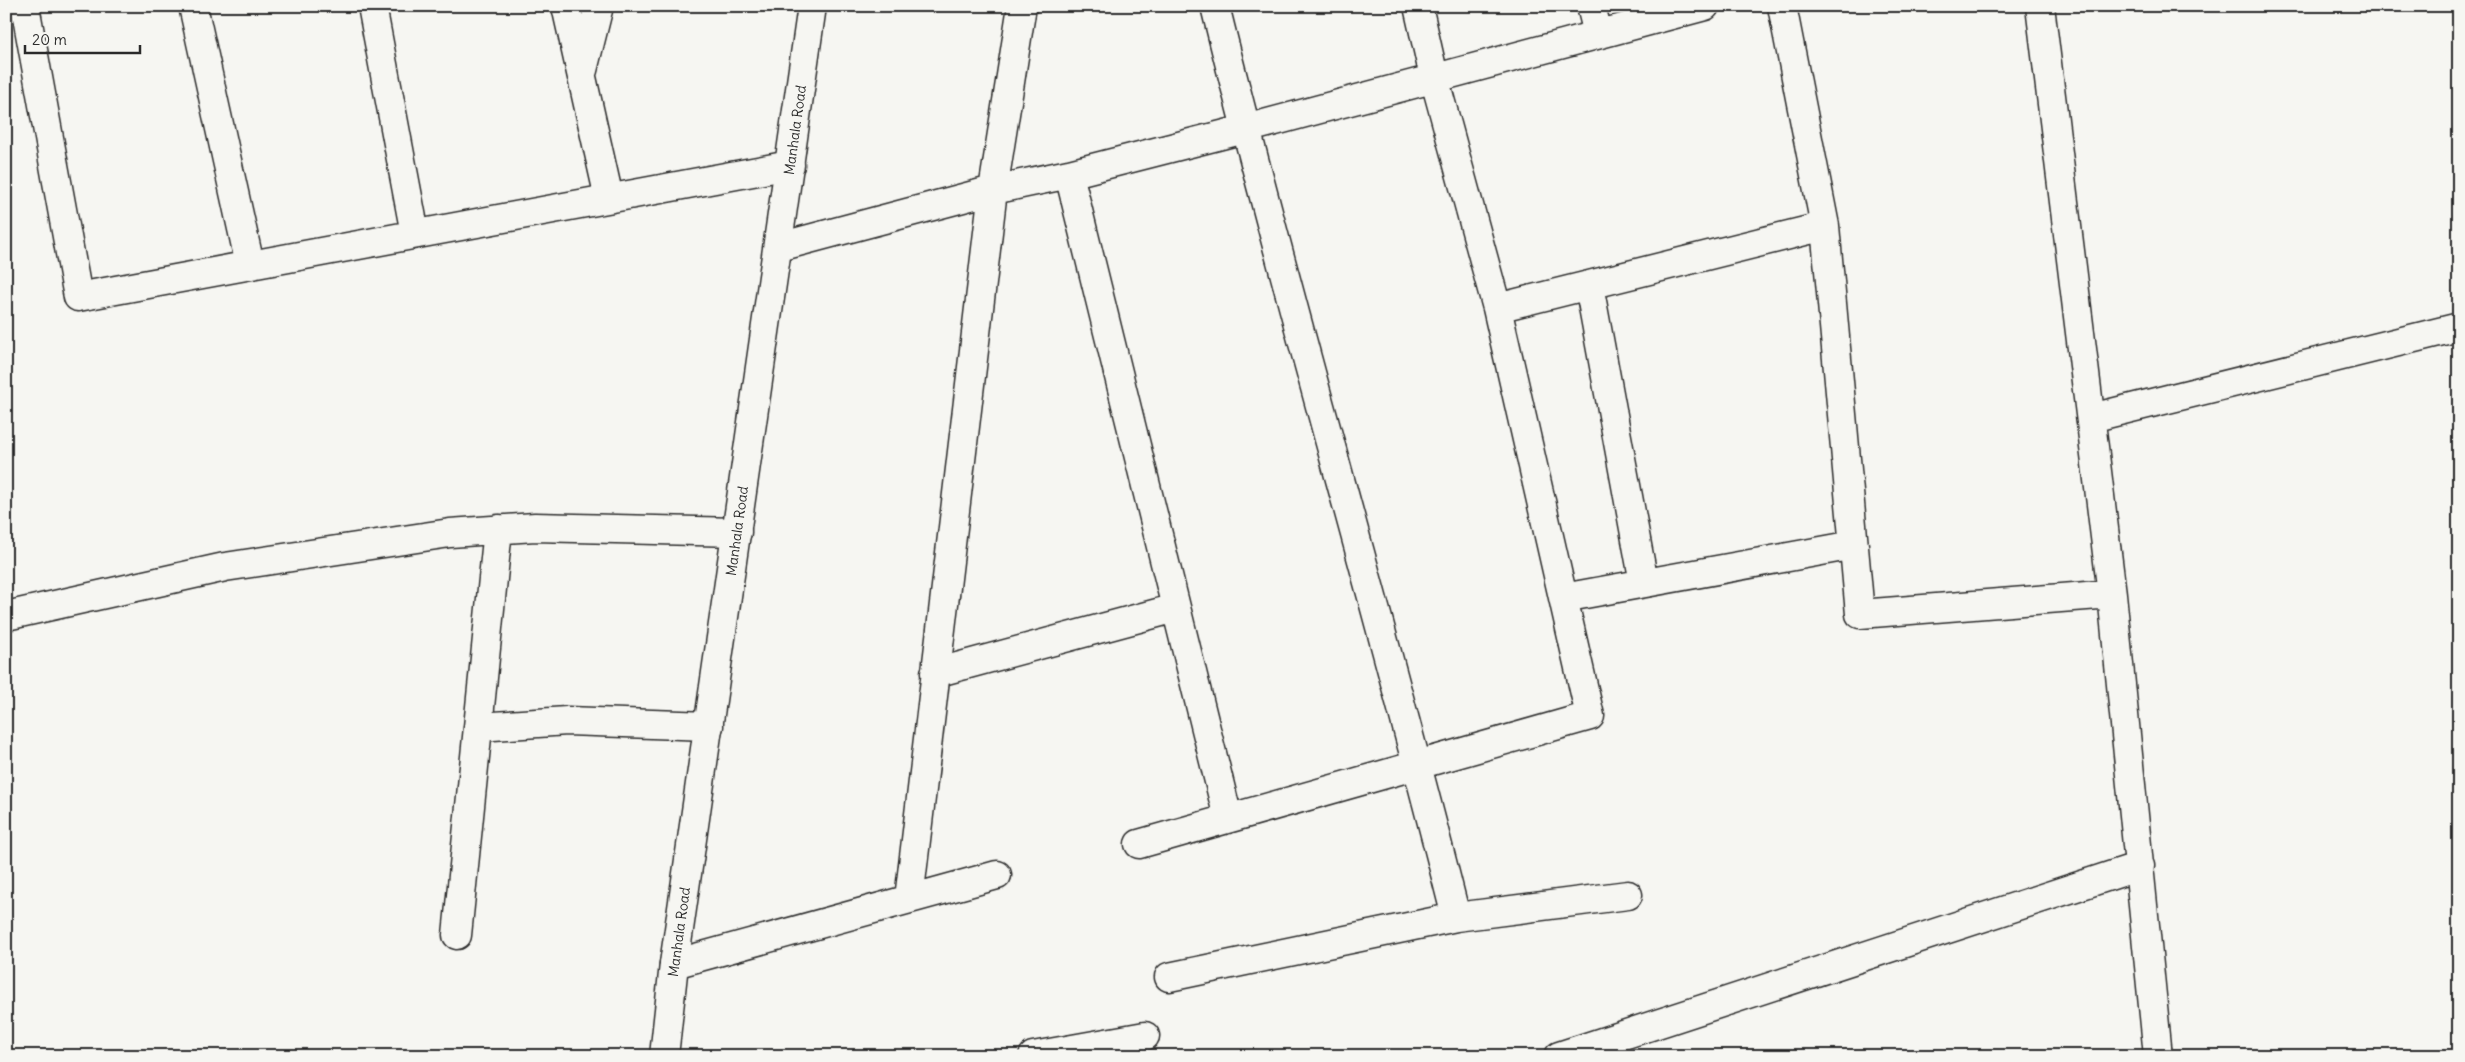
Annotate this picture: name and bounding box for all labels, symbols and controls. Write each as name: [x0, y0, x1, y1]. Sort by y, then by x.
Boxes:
scale bar: [25, 22, 140, 54]
text: 20 m: [32, 30, 67, 49]
street label: Manhala Road: [780, 84, 810, 176]
street label: Manhala Road: [722, 485, 752, 577]
street label: Manhala Road: [664, 886, 694, 978]

